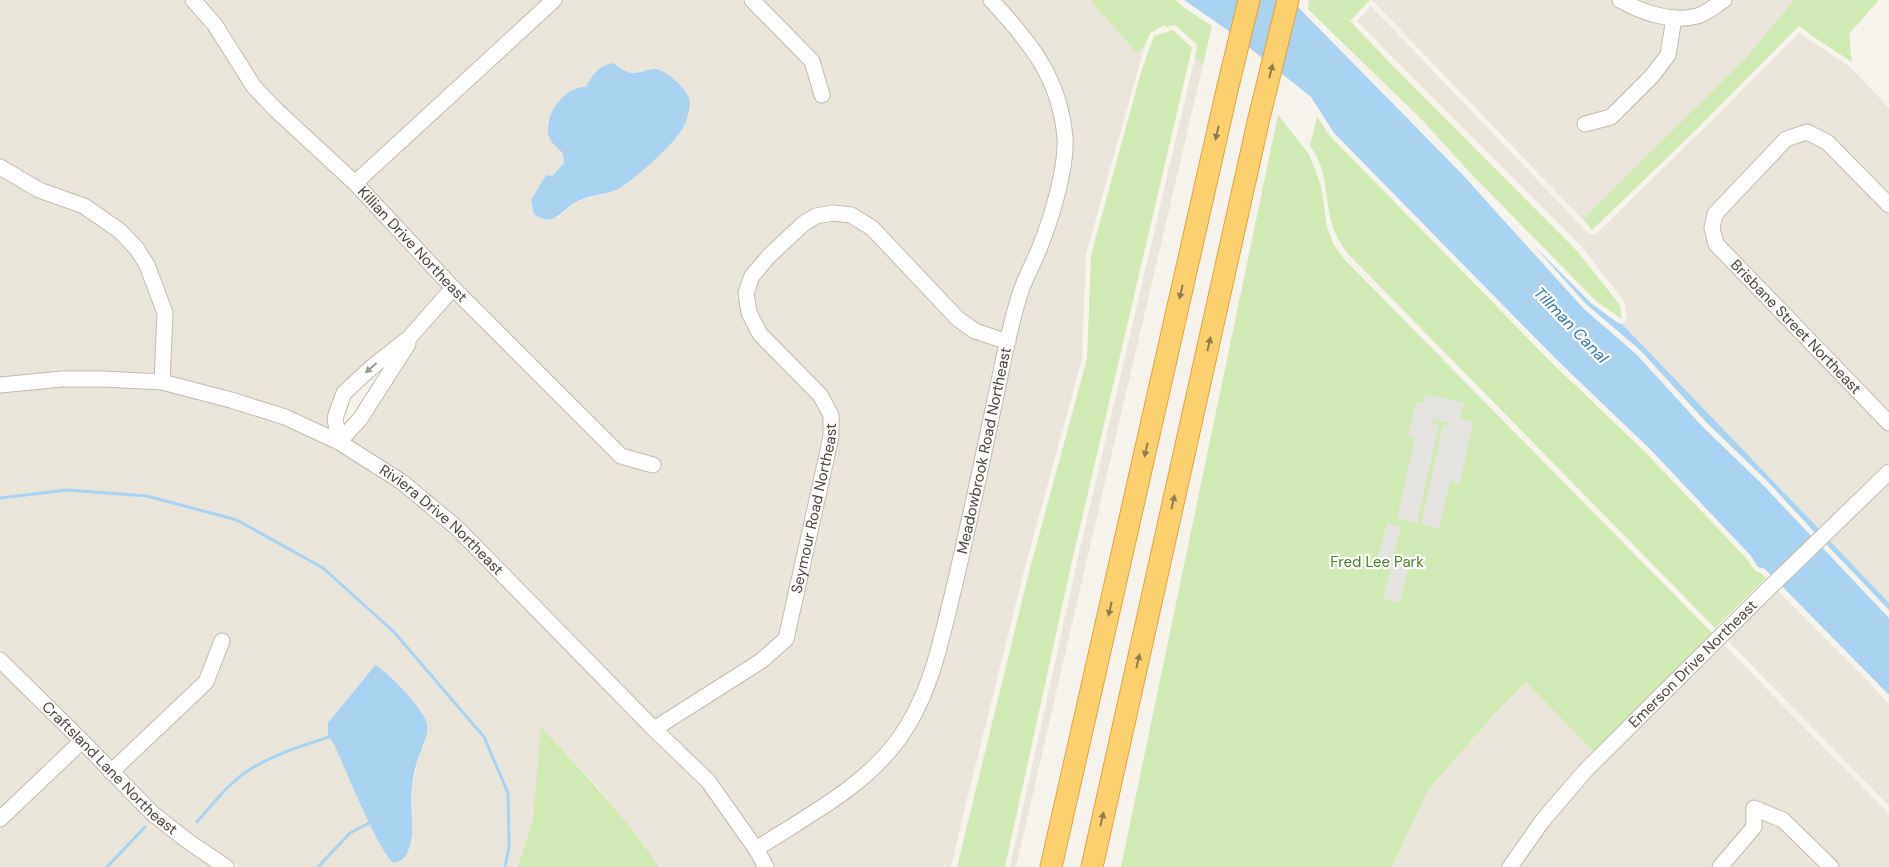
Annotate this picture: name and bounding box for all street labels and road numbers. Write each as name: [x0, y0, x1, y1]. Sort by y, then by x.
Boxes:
street label: Killian Drive Northeast: [353, 182, 472, 307]
street label: Brisbane Street Northeast: [1726, 255, 1866, 399]
street label: Meadowbrook Road Northeast: [952, 345, 1016, 556]
street label: Seymour Road Northeast: [786, 423, 841, 595]
street label: Riviera Drive Northeast: [376, 460, 508, 580]
street label: Emerson Drive Northeast: [1624, 595, 1762, 732]
street label: Craftsland Lane Northeast: [37, 697, 182, 839]

